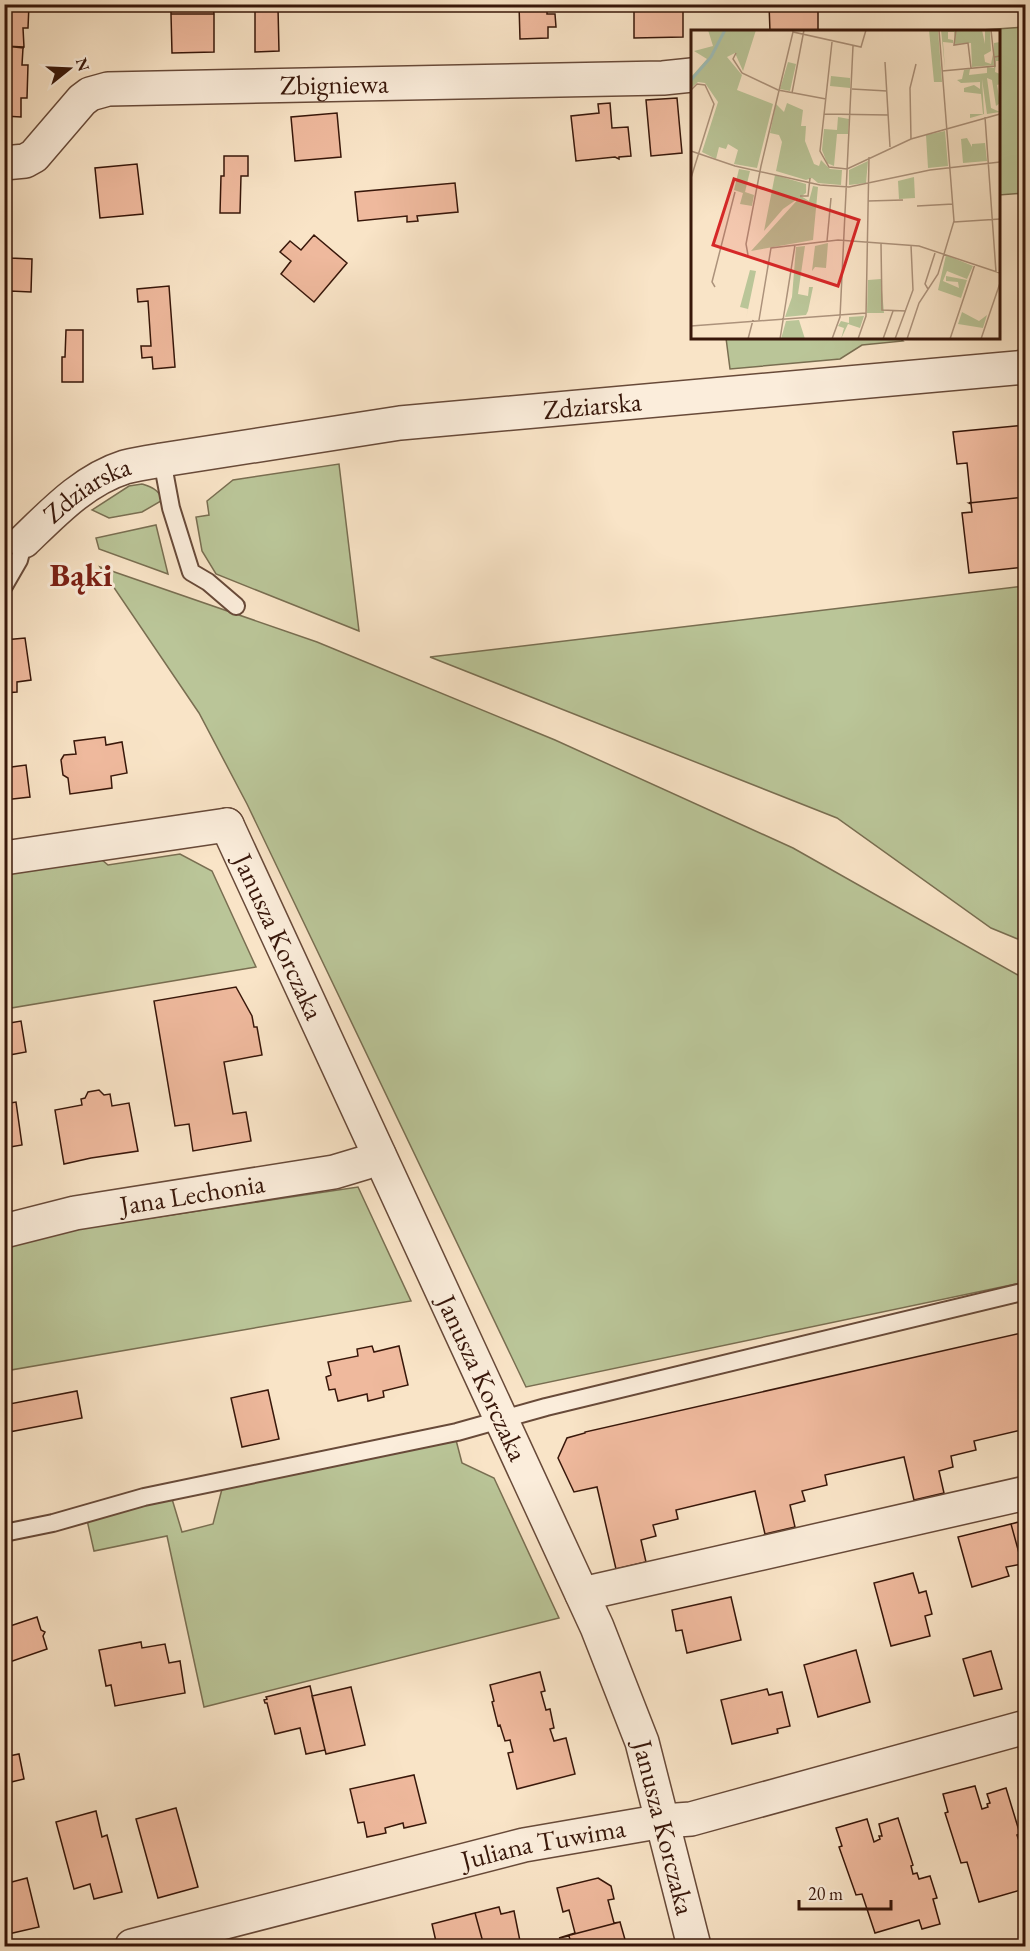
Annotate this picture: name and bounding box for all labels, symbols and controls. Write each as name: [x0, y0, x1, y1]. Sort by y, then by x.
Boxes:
inset map: [691, 30, 1000, 339]
north arrow: [39, 39, 99, 99]
text: N: [71, 55, 95, 74]
street label: Zbigniewa: [279, 65, 389, 103]
street label: Zdziarska: [542, 383, 643, 427]
street label: Zdziarska: [35, 448, 135, 531]
district label: Bąki: [50, 553, 113, 596]
street label: Janusza Korczaka: [225, 846, 332, 1025]
street label: Jana Lechonia: [115, 1165, 267, 1223]
street label: Janusza Korczaka: [428, 1287, 536, 1467]
street label: Janusza Korczaka: [625, 1734, 703, 1919]
street label: Juliana Tuwima: [455, 1810, 628, 1878]
scale bar: [799, 1873, 890, 1911]
text: 20 m: [808, 1882, 843, 1905]

